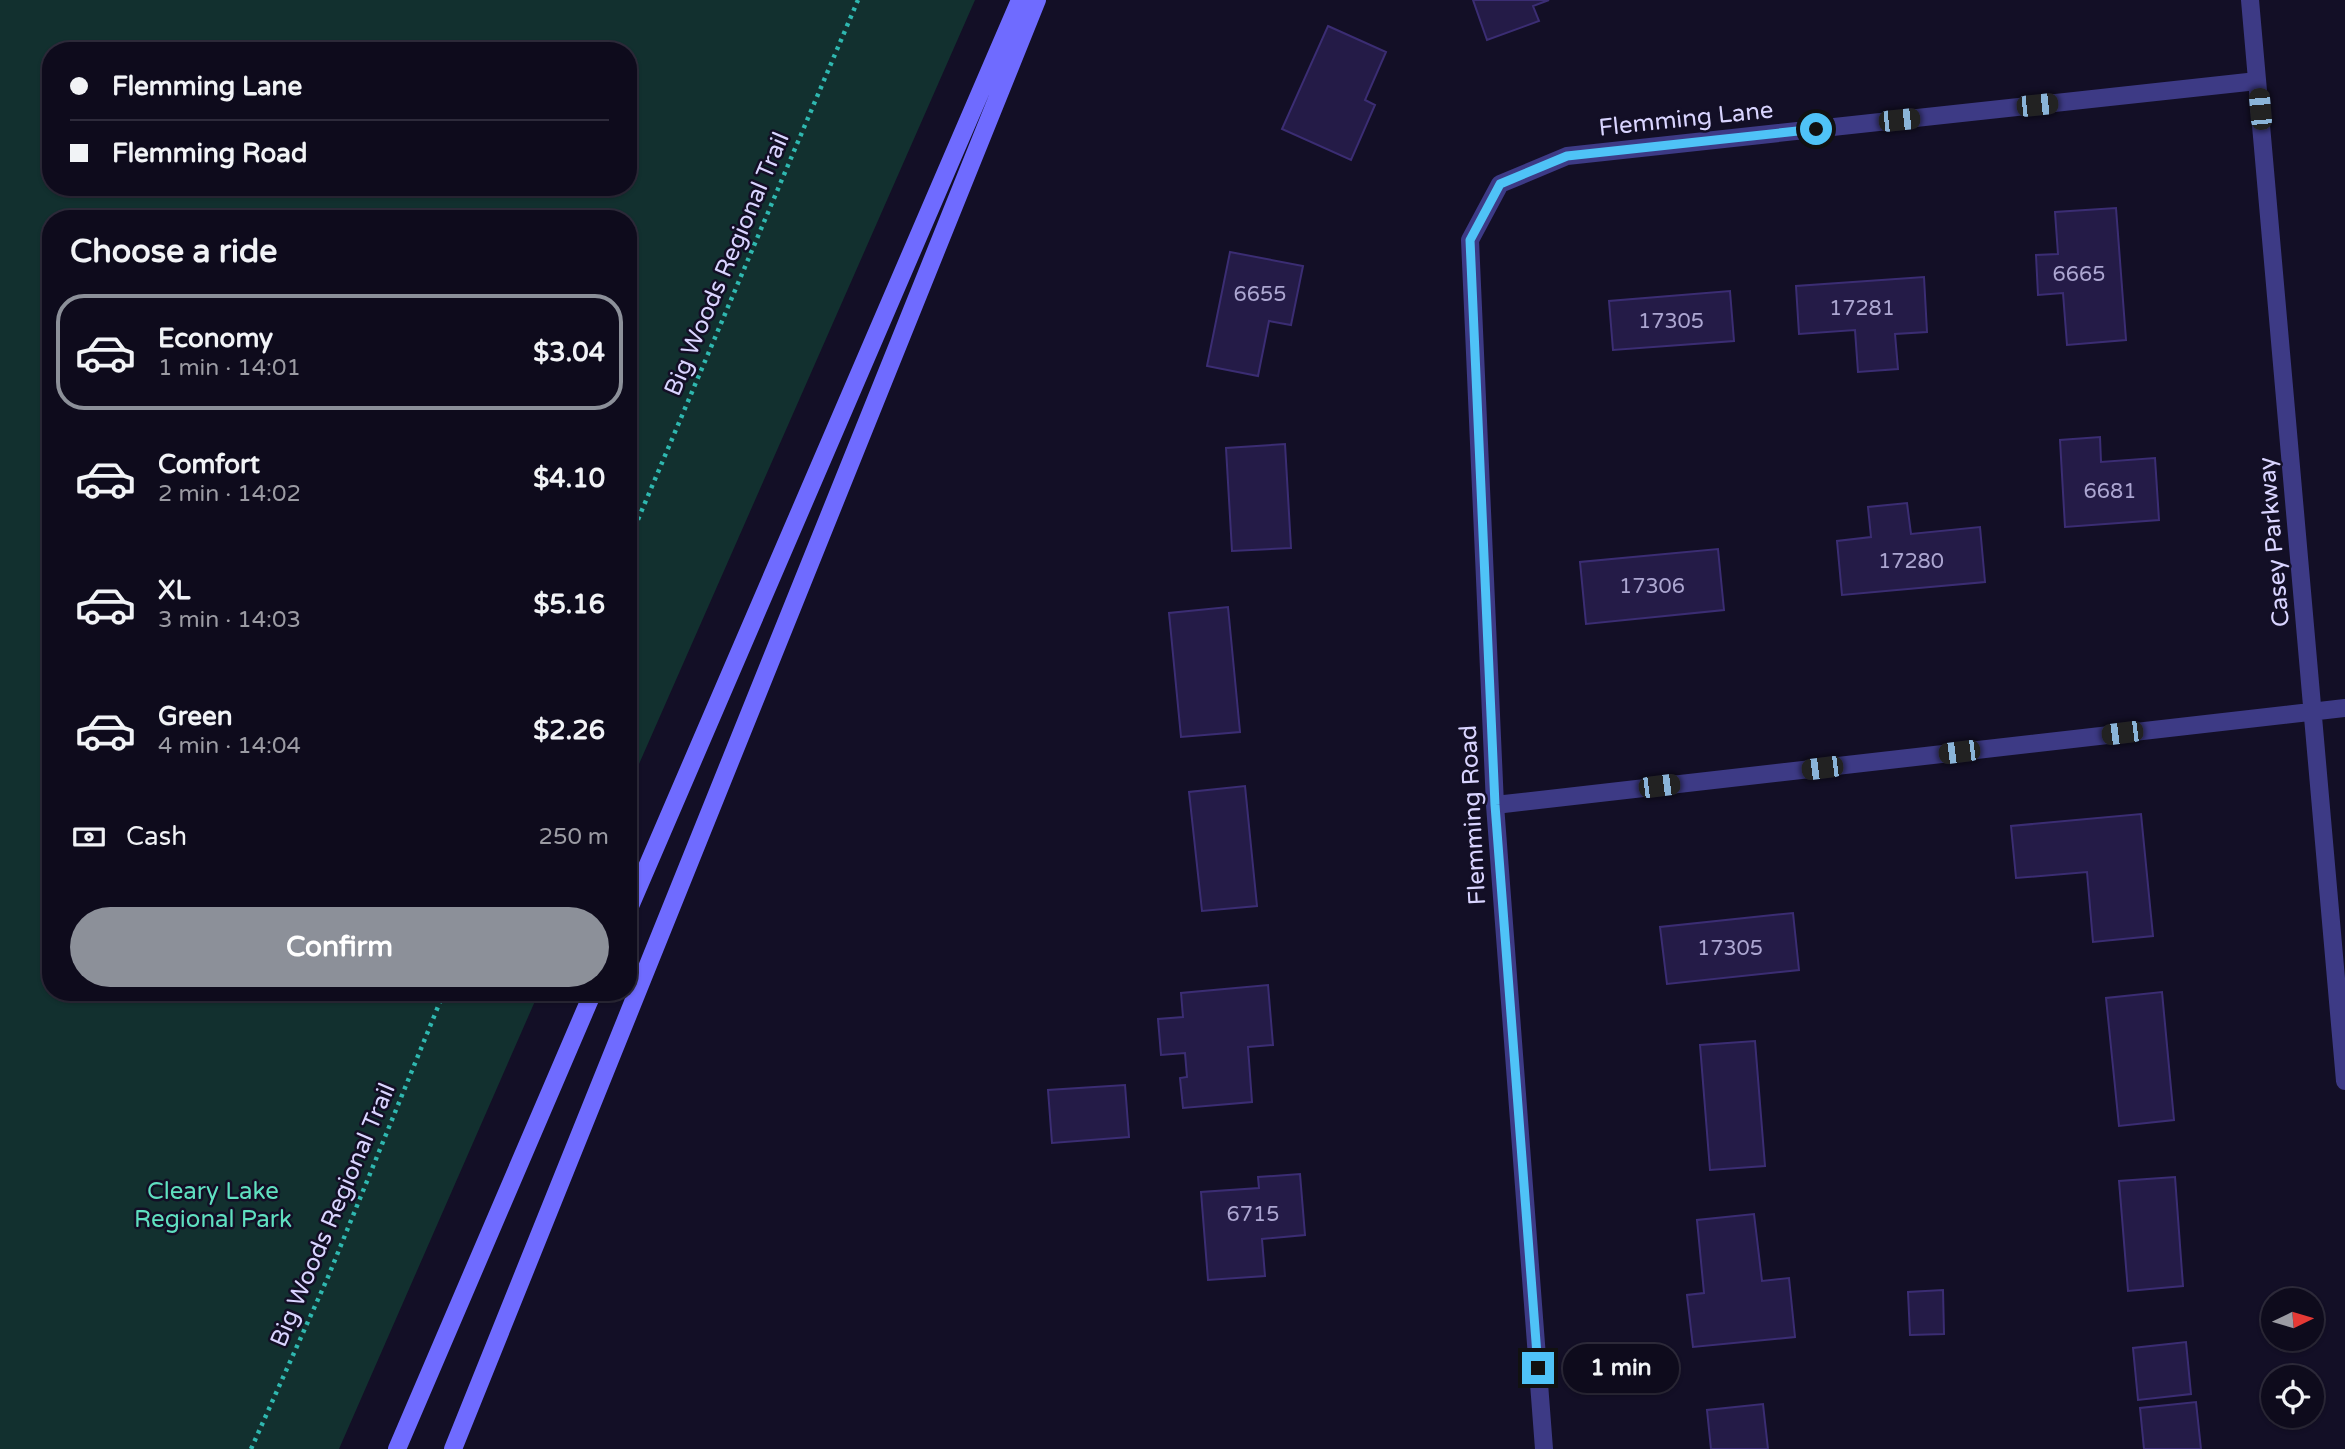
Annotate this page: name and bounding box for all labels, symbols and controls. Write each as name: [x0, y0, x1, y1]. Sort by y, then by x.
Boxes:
text: Flemming Lane: [112, 71, 302, 102]
car: [2248, 87, 2273, 131]
car: [2016, 92, 2059, 118]
street label: Flemming Lane: [1597, 95, 1775, 143]
car: [1878, 107, 1921, 133]
route start: [1800, 113, 1832, 145]
street label: Big Woods Regional Trail: [658, 128, 796, 400]
text: Flemming Road: [112, 138, 307, 169]
text: Choose a ride: [70, 233, 277, 271]
house number: 6665: [2053, 262, 2105, 287]
house number: 6655: [1234, 282, 1286, 307]
house number: 17281: [1829, 296, 1895, 321]
house number: 17305: [1638, 309, 1704, 334]
icon: car: [74, 321, 137, 384]
text: Economy: [158, 323, 273, 354]
text: $3.04: [533, 337, 605, 368]
text: 1 min · 14:01: [158, 354, 301, 382]
icon: car: [74, 447, 137, 510]
text: Comfort: [158, 449, 260, 480]
street label: Casey Parkway: [2252, 456, 2296, 628]
text: $4.10: [533, 463, 605, 494]
house number: 6681: [2084, 479, 2136, 504]
text: 2 min · 14:02: [158, 480, 301, 508]
house number: 17280: [1878, 549, 1944, 574]
icon: car: [74, 573, 137, 636]
house number: 17306: [1619, 574, 1685, 599]
text: XL: [158, 575, 190, 606]
text: $5.16: [533, 589, 605, 620]
text: 3 min · 14:03: [158, 606, 301, 634]
icon: car: [74, 699, 137, 762]
text: Green: [158, 701, 233, 732]
text: $2.26: [533, 715, 605, 746]
car: [2100, 720, 2145, 746]
street label: Flemming Road: [1454, 724, 1492, 906]
text: 4 min · 14:04: [158, 732, 301, 760]
car: [1937, 739, 1982, 765]
car: [1800, 755, 1845, 781]
car: [1637, 773, 1682, 799]
icon: cash: [70, 818, 108, 856]
text: Cash: [126, 821, 187, 852]
text: 250 m: [539, 823, 609, 851]
button: Confirm: [70, 907, 609, 987]
house number: 17305: [1697, 936, 1763, 961]
street label: Big Woods Regional Trail: [264, 1079, 402, 1351]
park label: Cleary Lake Regional Park: [134, 1177, 292, 1234]
house number: 6715: [1227, 1202, 1279, 1227]
north arrow: [2261, 1288, 2324, 1351]
map controls: [2261, 1288, 2324, 1428]
callout: 1 min: [1562, 1344, 1678, 1392]
route end: [1522, 1352, 1554, 1384]
text: 1 min: [1590, 1354, 1652, 1382]
button: locate: [2261, 1365, 2324, 1428]

